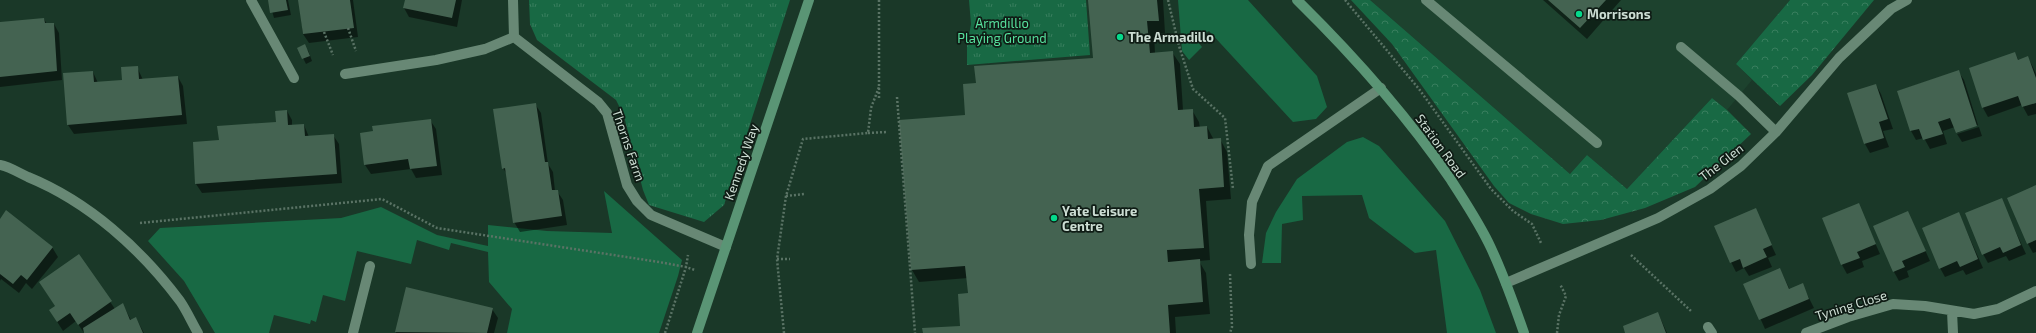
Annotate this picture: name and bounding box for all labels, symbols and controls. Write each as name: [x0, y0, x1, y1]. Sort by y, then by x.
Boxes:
place label: Morrisons: [1587, 6, 1651, 22]
marker: Morrisons: [1574, 9, 1584, 19]
park label: Armdillio Playing Ground: [957, 15, 1047, 46]
place label: The Armadillo: [1128, 29, 1214, 45]
marker: The Armadillo: [1115, 32, 1125, 42]
street label: Thorns Farm: [609, 107, 649, 183]
street label: Station Road: [1412, 111, 1470, 181]
street label: Kennedy Way: [720, 122, 762, 202]
street label: The Glen: [1696, 140, 1746, 184]
place label: Yate Leisure Centre: [1062, 203, 1137, 234]
marker: Yate Leisure Centre: [1049, 213, 1059, 223]
street label: Tyning Close: [1813, 286, 1889, 324]

